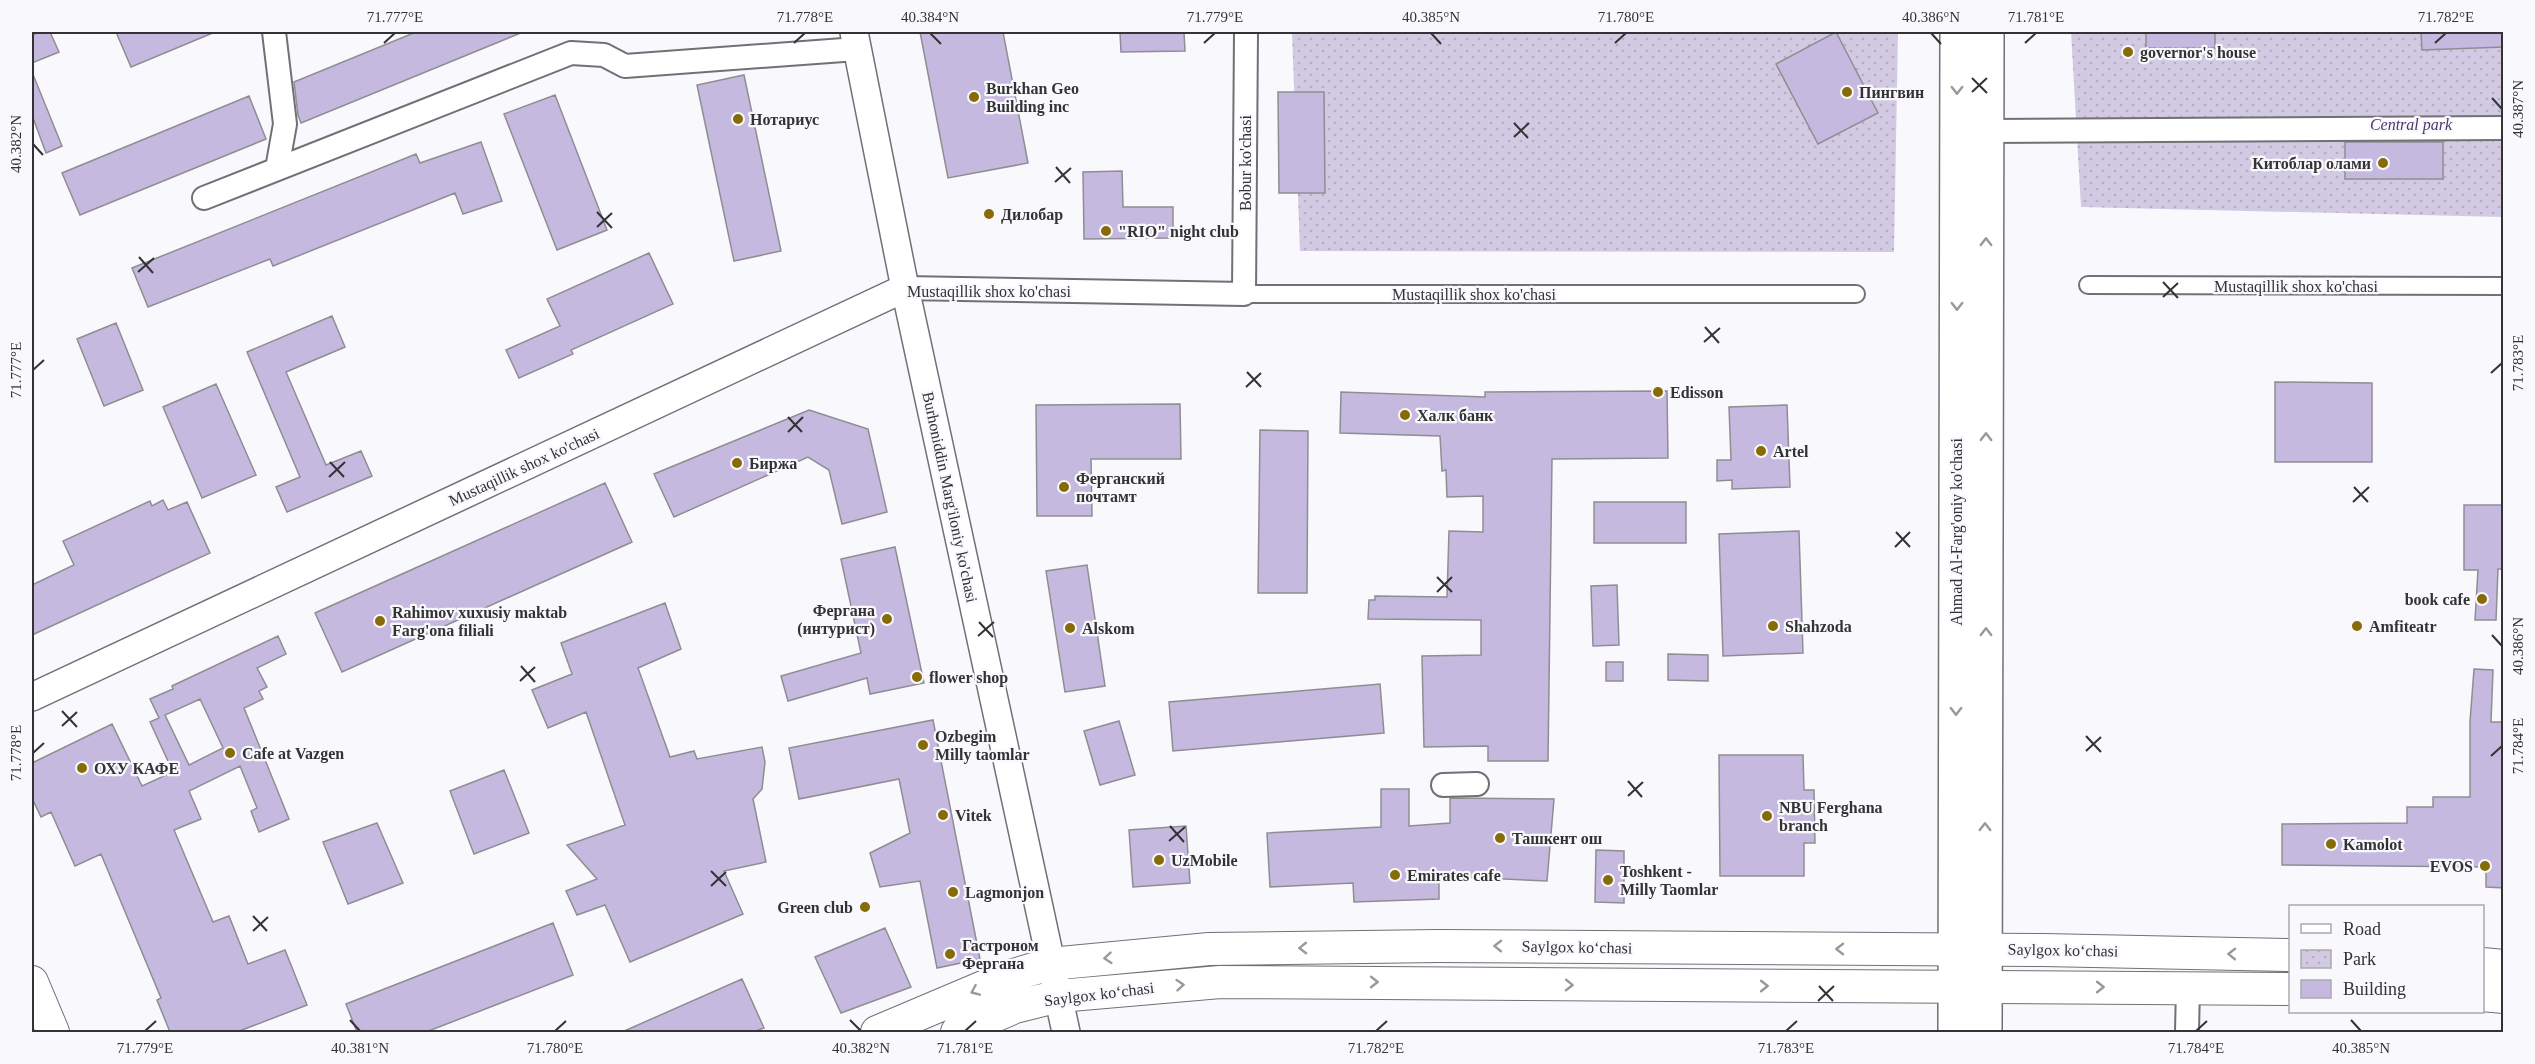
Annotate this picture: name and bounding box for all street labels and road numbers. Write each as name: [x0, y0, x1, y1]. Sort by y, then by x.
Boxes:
street label: Bobur ko'chasi: [1237, 115, 1254, 211]
street label: Mustaqillik shox ko'chasi: [2214, 278, 2378, 296]
street label: Mustaqillik shox ko'chasi: [907, 283, 1071, 301]
street label: Mustaqillik shox ko'chasi: [1392, 286, 1556, 304]
street label: Burhoniddin Marg'iloniy ko'chasi: [918, 390, 981, 605]
street label: Mustaqillik shox ko'chasi: [446, 424, 603, 510]
street label: Ahmad Al-Farg'oniy ko'chasi: [1948, 438, 1966, 626]
street label: Saylgox koʻchasi: [1522, 938, 1633, 957]
street label: Saylgox koʻchasi: [2008, 941, 2119, 960]
street label: Saylgox koʻchasi: [1043, 979, 1156, 1010]

